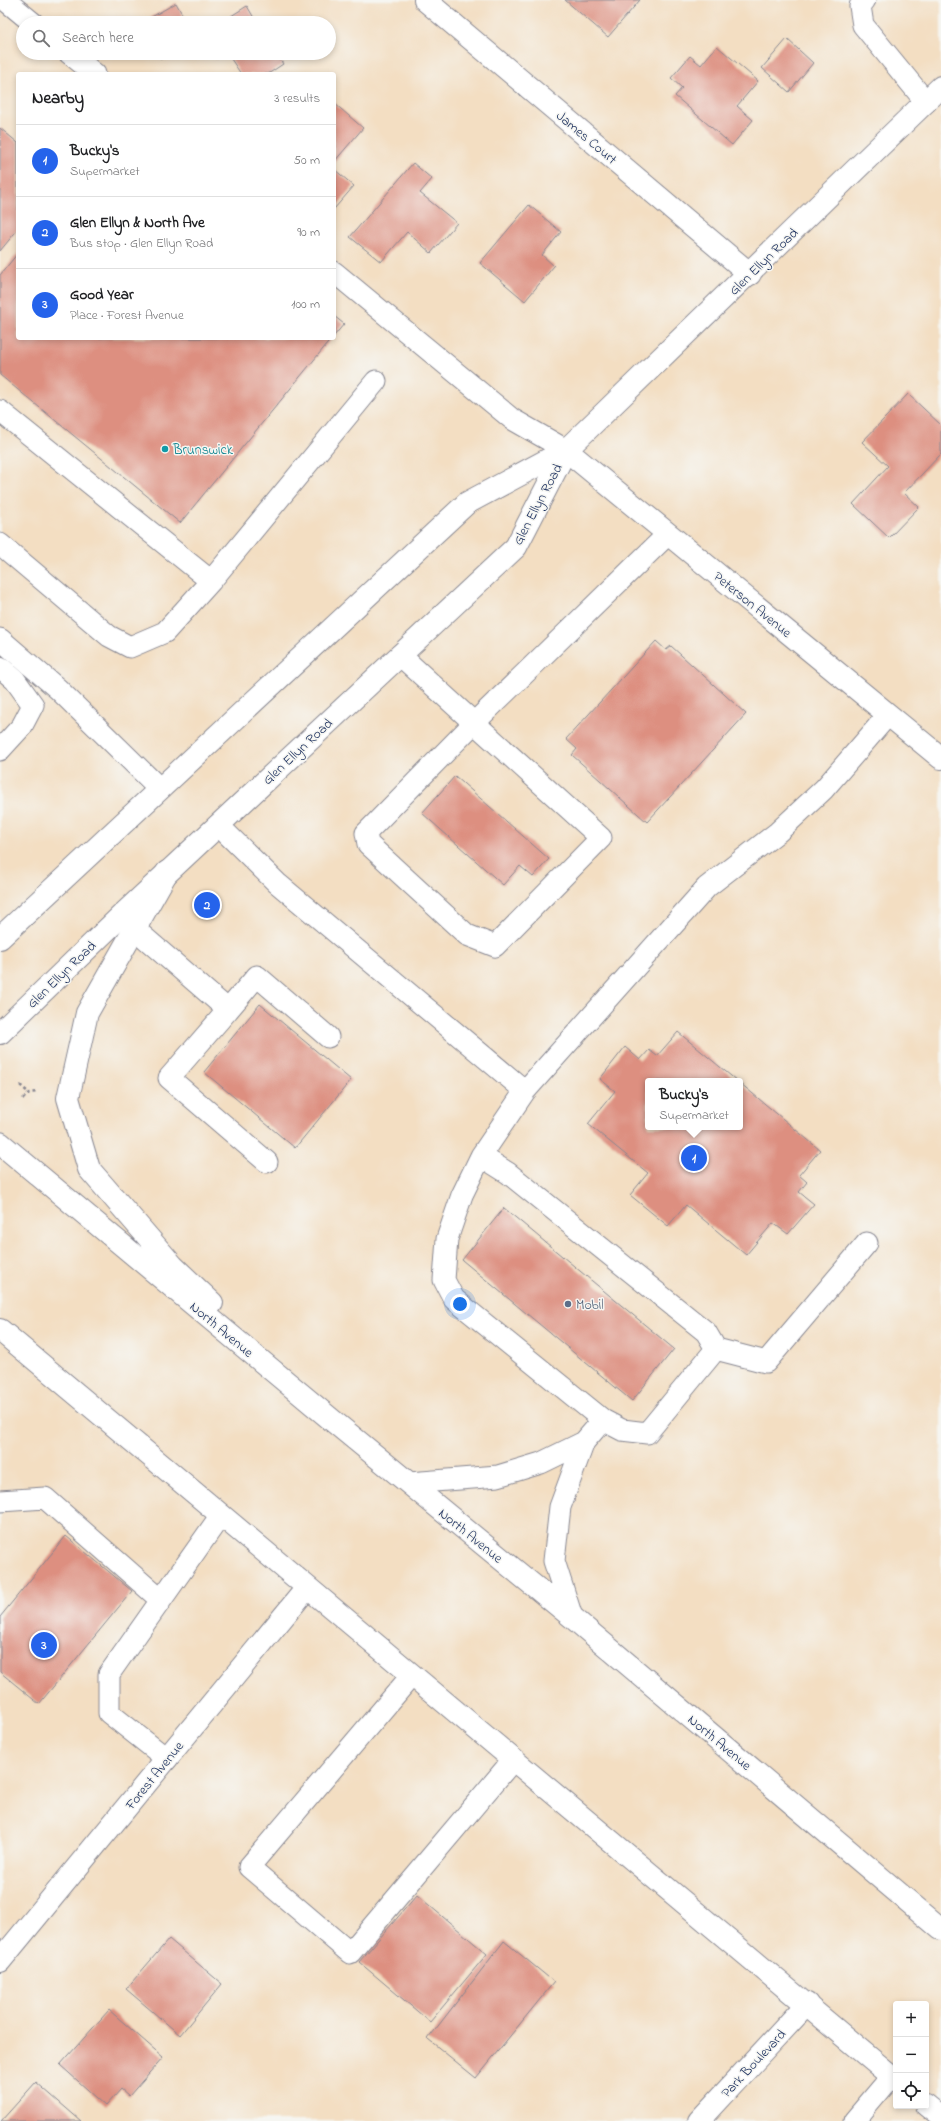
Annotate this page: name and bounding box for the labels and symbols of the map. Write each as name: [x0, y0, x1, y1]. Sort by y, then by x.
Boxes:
street label: James Court: [551, 106, 621, 170]
street label: Glen Ellyn Road: [725, 223, 804, 301]
place label: Brunswick: [172, 440, 234, 461]
marker: Brunswick: [160, 444, 170, 454]
street label: Glen Ellyn Road: [508, 460, 570, 550]
street label: Peterson Avenue: [708, 567, 796, 644]
street label: Glen Ellyn Road: [258, 714, 339, 791]
pin: 2: [194, 890, 220, 920]
street label: Glen Ellyn Road: [23, 936, 102, 1014]
pin: 1: [681, 1143, 707, 1173]
your location: [450, 1294, 470, 1314]
place label: Mobil: [576, 1295, 604, 1316]
street label: North Avenue: [184, 1297, 258, 1364]
marker: Mobil: [563, 1299, 573, 1309]
street label: North Avenue: [433, 1504, 507, 1569]
pin: 3: [31, 1630, 57, 1660]
street label: North Avenue: [682, 1710, 756, 1777]
street label: Forest Avenue: [120, 1737, 190, 1816]
street label: Park Boulevard: [717, 2025, 792, 2103]

